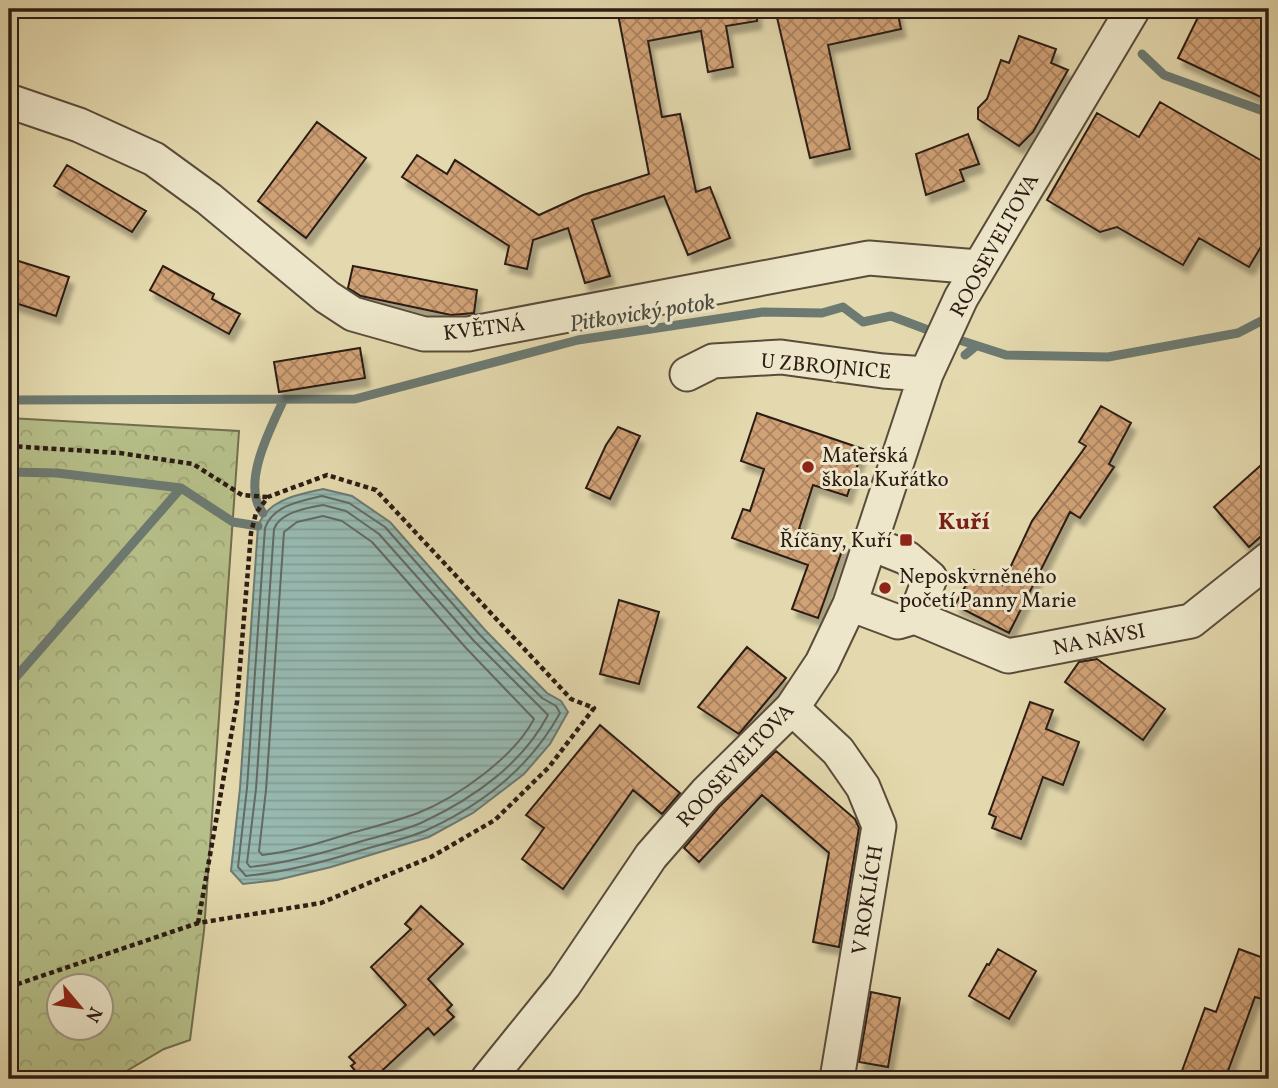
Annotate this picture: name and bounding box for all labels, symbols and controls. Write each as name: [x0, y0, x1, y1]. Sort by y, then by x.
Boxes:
street label: ROOSEVELTOVA: [944, 168, 1047, 323]
water label: Pitkovický potok: [567, 287, 718, 341]
street label: KVĚTNÁ: [442, 310, 527, 349]
street label: U ZBROJNICE: [760, 347, 892, 388]
place label: Mateřská škola Kuřátko: [822, 442, 949, 495]
marker: Mateřská škola Kuřátko: [800, 459, 816, 475]
district label: Kuří: [938, 506, 990, 540]
place label: Říčany, Kuří: [779, 527, 893, 556]
marker: Říčany, Kuří: [898, 532, 914, 548]
place label: Neposkvrněného početí Panny Marie: [899, 563, 1076, 616]
marker: Neposkvrněného početí Panny Marie: [877, 580, 893, 596]
street label: NA NÁVSI: [1051, 617, 1148, 664]
street label: ROOSEVELTOVA: [671, 697, 801, 835]
street label: V ROKLÍCH: [846, 843, 891, 957]
north arrow: [46, 972, 116, 1042]
text: N: [78, 1002, 108, 1027]

